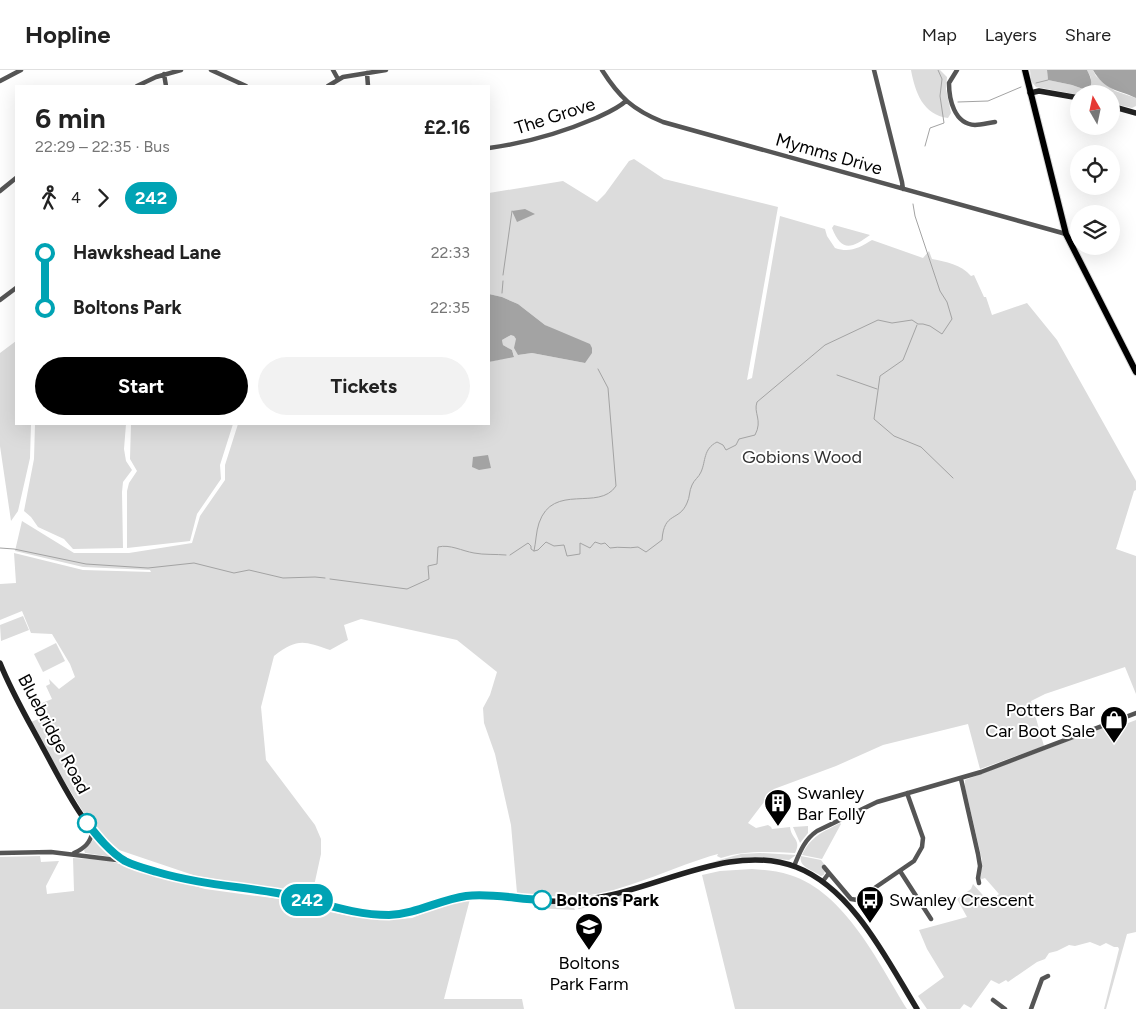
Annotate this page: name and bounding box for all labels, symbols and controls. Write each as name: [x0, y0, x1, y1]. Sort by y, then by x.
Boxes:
text: Hopline: [25, 20, 111, 49]
text: Map: [922, 24, 957, 46]
text: Layers: [985, 24, 1037, 46]
text: Share: [1065, 24, 1111, 46]
north arrow: [1070, 85, 1120, 135]
map controls: [1070, 85, 1120, 255]
street label: The Grove: [512, 93, 598, 139]
text: 6 min: [35, 101, 106, 135]
text: £2.16: [424, 116, 470, 139]
street label: Mymms Drive: [773, 128, 885, 180]
text: 22:29 – 22:35 · Bus: [35, 137, 170, 156]
button: locate: [1070, 145, 1120, 195]
icon: walk: [35, 184, 63, 212]
icon: forward: [89, 184, 117, 212]
text: 242: [135, 187, 167, 209]
text: 4: [71, 188, 81, 207]
button: layers: [1070, 205, 1120, 255]
text: Hawkshead Lane: [73, 241, 221, 264]
text: 22:33: [431, 243, 470, 262]
text: Boltons Park: [73, 296, 182, 319]
text: 22:35: [430, 298, 470, 317]
button: Start: [35, 357, 248, 415]
button: Tickets: [258, 357, 470, 415]
park label: Gobions Wood: [742, 446, 862, 468]
street label: Bluebridge Road: [13, 670, 95, 798]
place label: Potters Bar Car Boot Sale: [985, 699, 1095, 742]
shop icon: Potters Bar Car Boot Sale: [1099, 705, 1129, 744]
place label: Swanley Bar Folly: [797, 782, 866, 825]
building icon: Swanley Bar Folly: [763, 788, 793, 827]
unlabelled marker: [77, 813, 97, 833]
line badge: 242: [278, 884, 336, 916]
bus stop icon: Swanley Crescent: [855, 885, 885, 924]
text: 242: [291, 889, 323, 911]
place label: Boltons Park: [556, 889, 659, 911]
place label: Swanley Crescent: [889, 889, 1035, 911]
marker: Boltons Park: [532, 890, 552, 910]
school or university icon: Boltons Park Farm: [574, 912, 604, 951]
place label: Boltons Park Farm: [550, 952, 628, 995]

